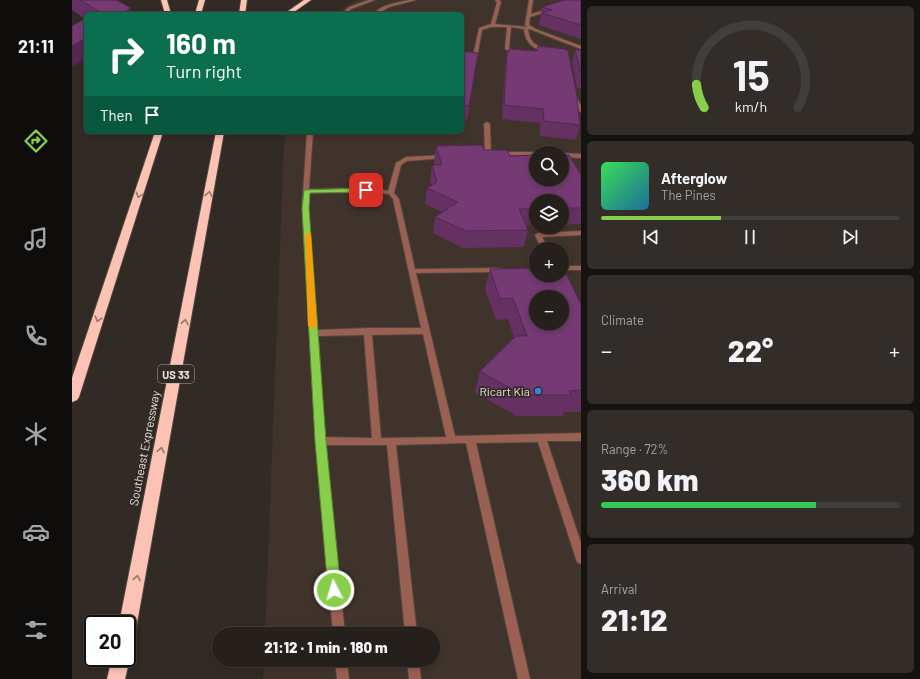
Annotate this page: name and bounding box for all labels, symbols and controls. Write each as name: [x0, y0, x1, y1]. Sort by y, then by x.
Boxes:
text: 160 m: [166, 26, 236, 60]
icon: right: [100, 28, 152, 80]
text: 21:11: [18, 35, 54, 57]
text: 15: [732, 49, 769, 99]
text: Turn right: [166, 60, 242, 82]
text: km/h: [734, 98, 767, 115]
icon: arrive: [141, 104, 163, 126]
text: Then: [100, 106, 133, 124]
icon: directions: [22, 127, 50, 155]
map controls: [529, 146, 569, 330]
button: search: [529, 146, 569, 186]
text: Afterglow: [661, 169, 727, 187]
pin: [349, 173, 383, 207]
icon: arrive: [355, 179, 377, 201]
text: The Pines: [661, 187, 716, 203]
one-way arrow: [135, 191, 143, 198]
one-way arrow: [204, 191, 213, 197]
button: layers: [529, 194, 569, 234]
icon: music: [22, 225, 50, 253]
icon: previous: [640, 226, 662, 248]
icon: pause: [739, 226, 761, 248]
icon: next: [839, 226, 861, 248]
button: +: [529, 242, 569, 282]
button: −: [529, 290, 569, 330]
text: Climate: [601, 312, 644, 328]
one-way arrow: [95, 315, 103, 322]
one-way arrow: [181, 319, 189, 325]
icon: phone: [22, 322, 50, 350]
text: 22°: [728, 332, 773, 368]
text: −: [601, 337, 612, 363]
text: +: [889, 337, 900, 363]
road number: US 33: [158, 365, 194, 383]
place label: Ricart Kia: [479, 384, 530, 398]
marker: Ricart Kia: [533, 386, 543, 396]
street label: Southeast Expressway: [126, 389, 162, 507]
icon: climate: [22, 420, 50, 448]
text: Range · 72%: [601, 441, 669, 457]
one-way arrow: [156, 447, 165, 453]
text: 360 km: [601, 461, 698, 497]
icon: car: [22, 518, 50, 546]
position arrow: [313, 569, 355, 611]
one-way arrow: [132, 574, 141, 581]
text: Arrival: [601, 581, 637, 597]
text: 21:12: [601, 601, 667, 637]
speed limit sign: 20: [84, 615, 136, 667]
icon: filters: [22, 616, 50, 644]
text: 21:12 · 1 min · 180 m: [264, 638, 388, 656]

